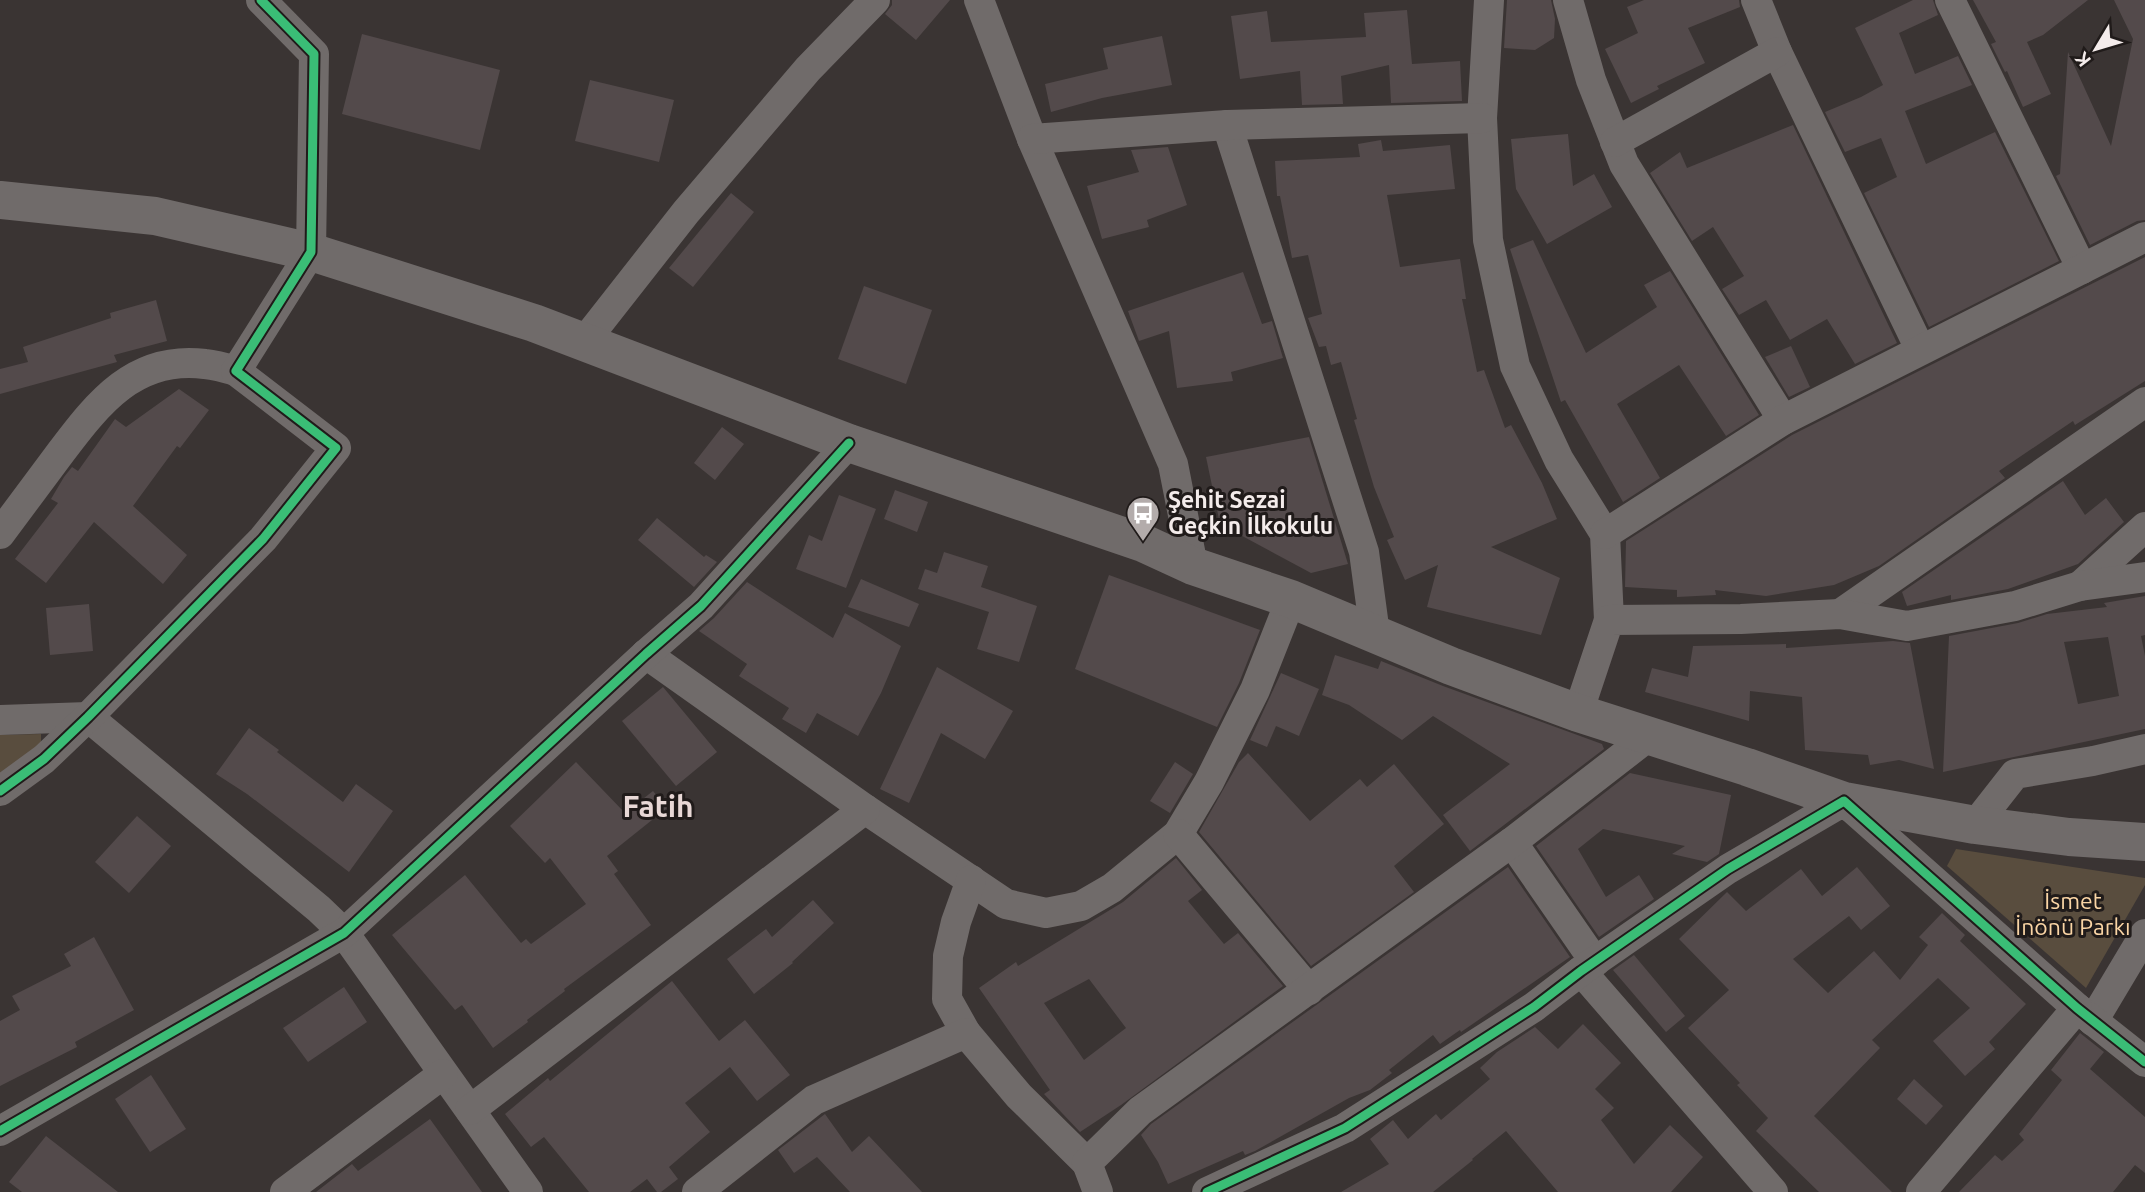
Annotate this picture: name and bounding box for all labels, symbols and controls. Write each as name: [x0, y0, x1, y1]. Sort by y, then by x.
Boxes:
north arrow: [2061, 14, 2131, 84]
text: K: [2070, 47, 2095, 71]
place label: Şehit Sezai Geçkin İlkokulu: [1168, 487, 1333, 539]
bus stop icon: Şehit Sezai Geçkin İlkokulu: [1124, 494, 1162, 543]
district label: Fatih: [622, 789, 694, 823]
park label: İsmet İnönü Parkı: [2015, 888, 2131, 939]

